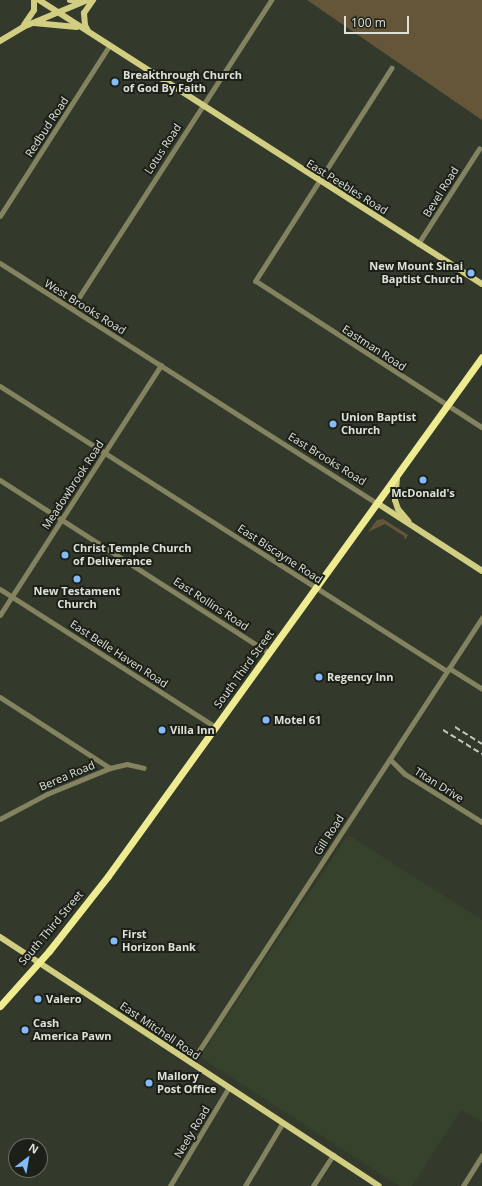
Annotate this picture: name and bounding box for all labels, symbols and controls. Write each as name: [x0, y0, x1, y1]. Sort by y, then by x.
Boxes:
scale bar: [346, 8, 411, 34]
text: 100 m: [351, 14, 386, 31]
place label: Breakthrough Church of God By Faith: [123, 69, 242, 95]
marker: Breakthrough Church of God By Faith: [110, 77, 120, 87]
street label: Redbud Road: [23, 94, 71, 160]
street label: Lotus Road: [142, 121, 184, 177]
street label: East Peebles Road: [304, 157, 390, 217]
street label: Bevel Road: [420, 164, 462, 220]
place label: New Mount Sinai Baptist Church: [369, 260, 463, 286]
marker: New Mount Sinai Baptist Church: [466, 268, 476, 278]
street label: West Brooks Road: [42, 277, 128, 337]
street label: Eastman Road: [340, 322, 408, 374]
place label: Union Baptist Church: [341, 411, 416, 437]
marker: Union Baptist Church: [328, 419, 338, 429]
street label: East Brooks Road: [286, 430, 368, 488]
street label: Meadowbrook Road: [39, 438, 107, 532]
marker: McDonald's: [418, 475, 428, 485]
place label: McDonald's: [391, 486, 455, 500]
street label: East Biscayne Road: [235, 522, 325, 586]
place label: Christ Temple Church of Deliverance: [73, 542, 191, 568]
marker: Christ Temple Church of Deliverance: [60, 550, 70, 560]
marker: New Testament Church: [72, 574, 82, 584]
street label: East Rollins Road: [171, 575, 251, 633]
place label: New Testament Church: [34, 585, 120, 611]
street label: East Belle Haven Road: [68, 617, 170, 691]
street label: South Third Street: [211, 627, 277, 711]
place label: Regency Inn: [327, 670, 394, 684]
marker: Regency Inn: [314, 672, 324, 682]
place label: Motel 61: [274, 713, 321, 727]
marker: Motel 61: [261, 715, 271, 725]
place label: Villa Inn: [170, 723, 215, 737]
marker: Villa Inn: [157, 725, 167, 735]
street label: Berea Road: [37, 758, 97, 794]
street label: Titan Drive: [412, 765, 466, 805]
street label: Gill Road: [311, 812, 347, 858]
street label: South Third Street: [16, 888, 86, 968]
place label: First Horizon Bank: [122, 928, 196, 954]
marker: First Horizon Bank: [109, 936, 119, 946]
place label: Valero: [46, 992, 81, 1006]
marker: Valero: [33, 994, 43, 1004]
street label: East Mitchell Road: [117, 999, 203, 1063]
place label: Cash America Pawn: [33, 1017, 112, 1043]
marker: Cash America Pawn: [20, 1025, 30, 1035]
place label: Mallory Post Office: [157, 1070, 217, 1096]
marker: Mallory Post Office: [144, 1078, 154, 1088]
street label: Neely Road: [171, 1104, 213, 1160]
north arrow: [8, 1138, 48, 1178]
text: N: [26, 1139, 42, 1157]

